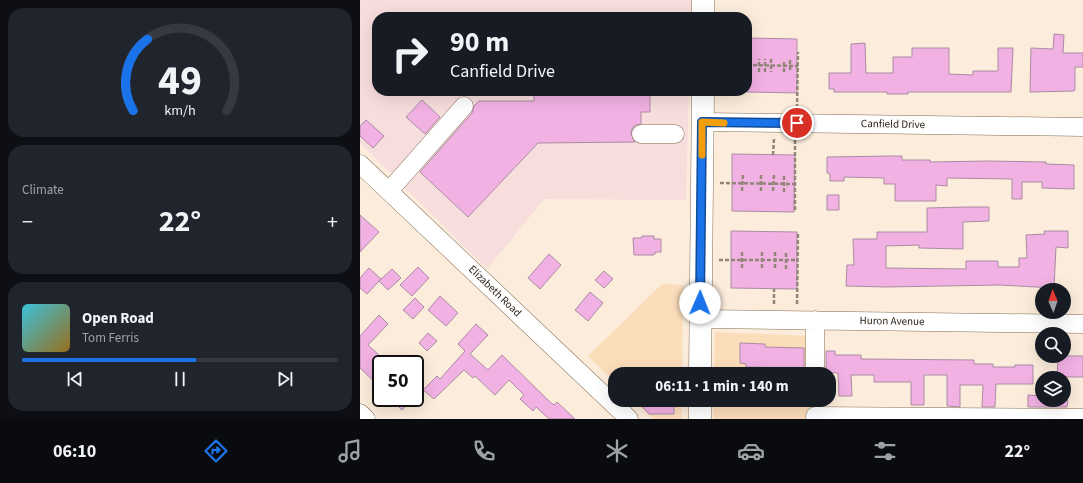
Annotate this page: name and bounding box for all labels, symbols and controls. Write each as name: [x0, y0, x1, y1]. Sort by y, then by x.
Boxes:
text: 90 m: [450, 22, 509, 62]
icon: right: [384, 28, 436, 80]
text: 49: [158, 50, 202, 110]
text: Canfield Drive: [450, 59, 555, 84]
text: km/h: [164, 99, 196, 120]
pin: [780, 106, 814, 140]
icon: arrive: [786, 112, 808, 134]
street label: Canfield Drive: [861, 116, 926, 132]
text: Climate: [22, 181, 64, 199]
text: 22°: [159, 200, 201, 243]
text: −: [22, 206, 33, 238]
text: +: [327, 206, 338, 238]
street label: Elizabeth Road: [465, 262, 525, 320]
position arrow: [679, 282, 721, 324]
north arrow: [1035, 283, 1071, 319]
map controls: [1035, 283, 1071, 407]
text: Open Road: [82, 308, 154, 329]
street label: Huron Avenue: [859, 313, 925, 329]
button: search: [1035, 327, 1071, 363]
text: Tom Ferris: [82, 329, 139, 347]
speed limit sign: 50: [372, 355, 424, 407]
icon: previous: [64, 368, 86, 390]
icon: pause: [169, 368, 191, 390]
icon: next: [274, 368, 296, 390]
button: layers: [1035, 371, 1071, 407]
text: 06:11 · 1 min · 140 m: [655, 376, 789, 397]
icon: directions: [202, 437, 230, 465]
icon: music: [336, 437, 364, 465]
icon: phone: [470, 437, 498, 465]
icon: climate: [603, 437, 631, 465]
icon: car: [737, 437, 765, 465]
icon: filters: [871, 437, 899, 465]
text: 06:10: [53, 439, 96, 464]
text: 22°: [1005, 439, 1030, 464]

